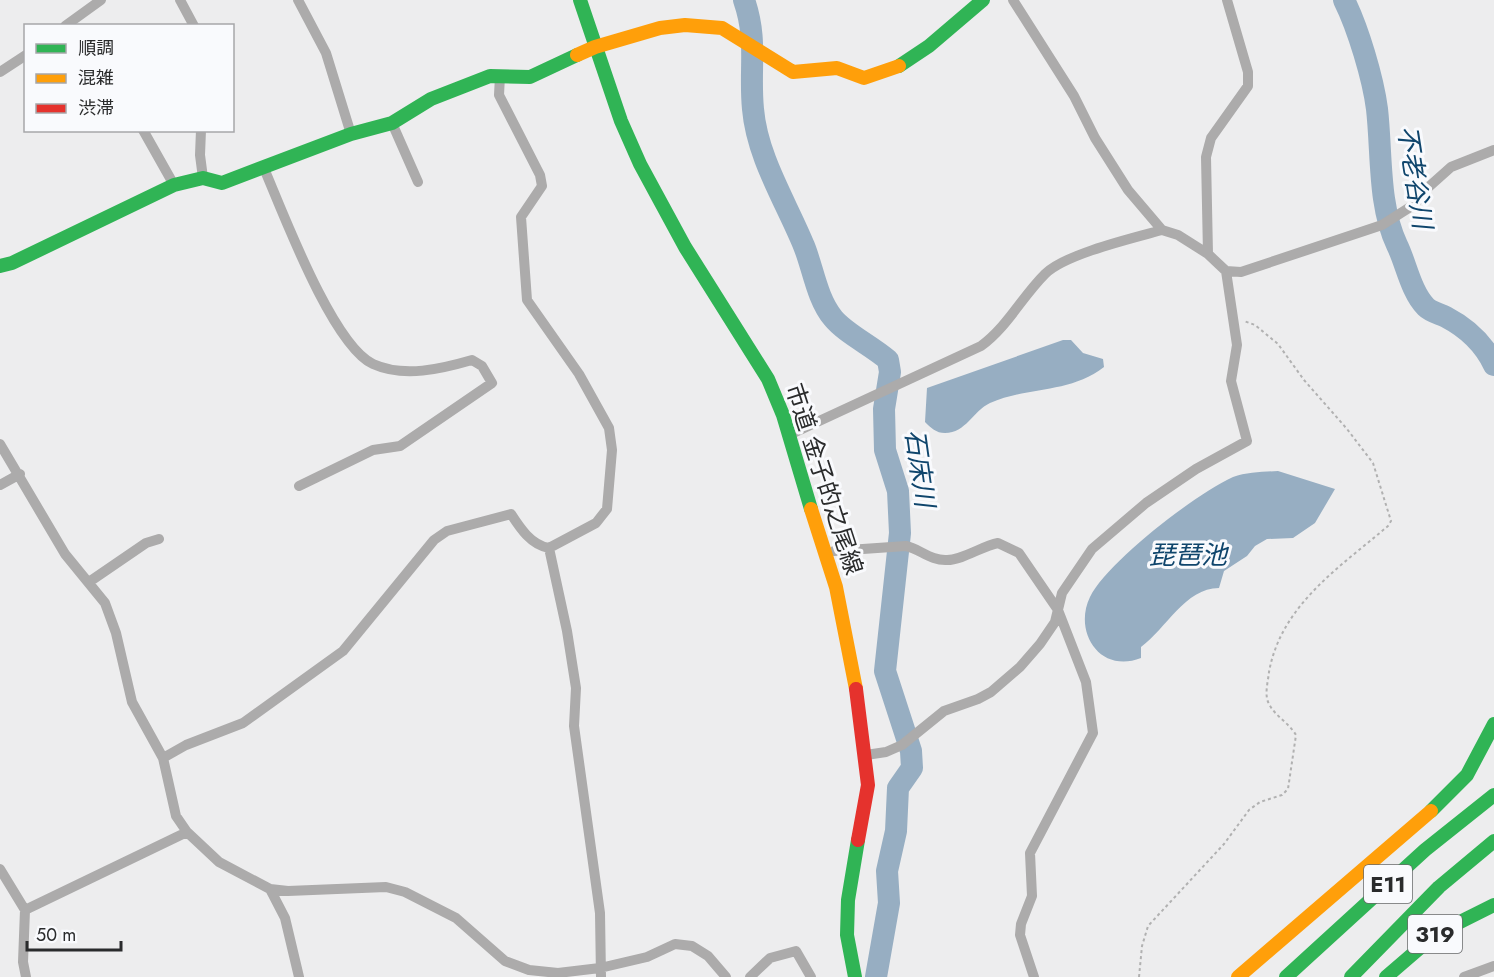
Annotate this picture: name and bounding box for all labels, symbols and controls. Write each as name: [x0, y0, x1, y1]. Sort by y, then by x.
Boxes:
legend: [24, 24, 234, 132]
text: 順調: [78, 35, 114, 61]
text: 混雑: [78, 65, 114, 91]
text: 渋滞: [78, 95, 114, 121]
water label: 不老谷川: [1388, 123, 1442, 234]
street label: 市道 金子的之尾線: [777, 379, 872, 579]
water label: 石床川: [896, 427, 945, 512]
water label: 琵琶池: [1149, 536, 1230, 574]
road number: E11: [1364, 865, 1412, 903]
scale bar: [27, 914, 122, 952]
road number: 319: [1408, 915, 1462, 953]
text: 50 m: [36, 922, 76, 948]

